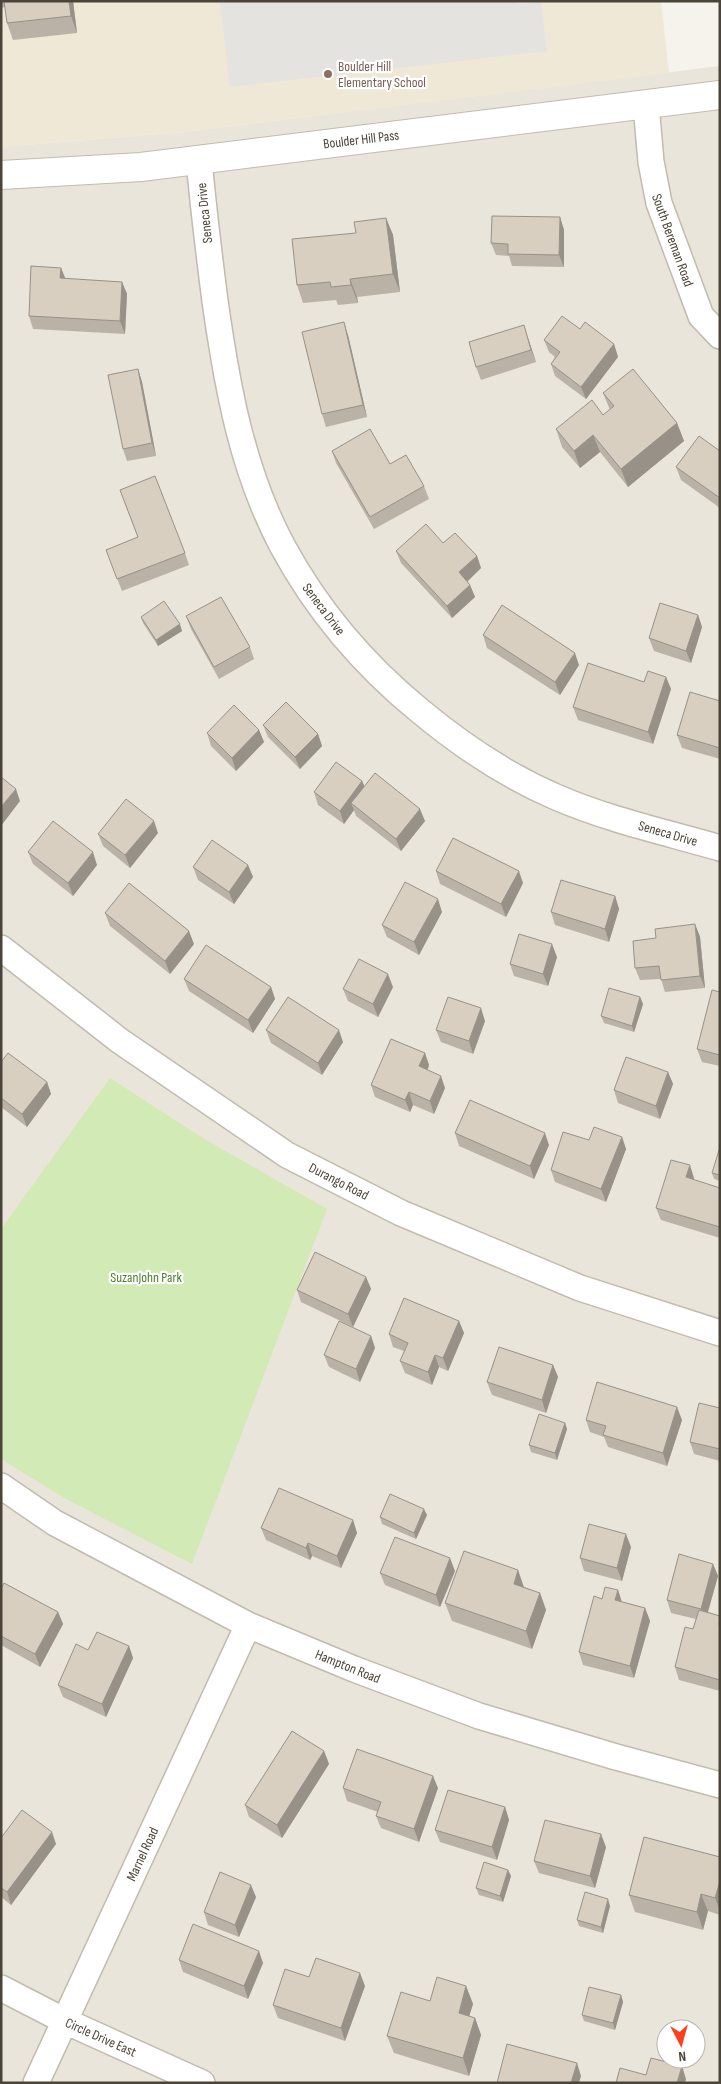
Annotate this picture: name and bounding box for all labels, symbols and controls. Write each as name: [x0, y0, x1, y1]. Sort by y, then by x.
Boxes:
place label: Boulder Hill Elementary School: [338, 58, 426, 91]
marker: Boulder Hill Elementary School: [322, 68, 334, 80]
street label: Boulder Hill Pass: [322, 126, 400, 153]
street label: Seneca Drive: [193, 182, 216, 244]
street label: South Bereman Road: [648, 192, 697, 289]
street label: Seneca Drive: [299, 580, 349, 639]
street label: Seneca Drive: [636, 817, 699, 850]
street label: Durango Road: [306, 1159, 372, 1204]
park label: SuzanJohn Park: [110, 1269, 182, 1286]
street label: Hampton Road: [313, 1646, 383, 1687]
street label: Marnel Road: [123, 1824, 162, 1884]
street label: Circle Drive East: [63, 2014, 139, 2061]
north arrow: [656, 2019, 706, 2069]
text: N: [678, 2048, 687, 2065]

